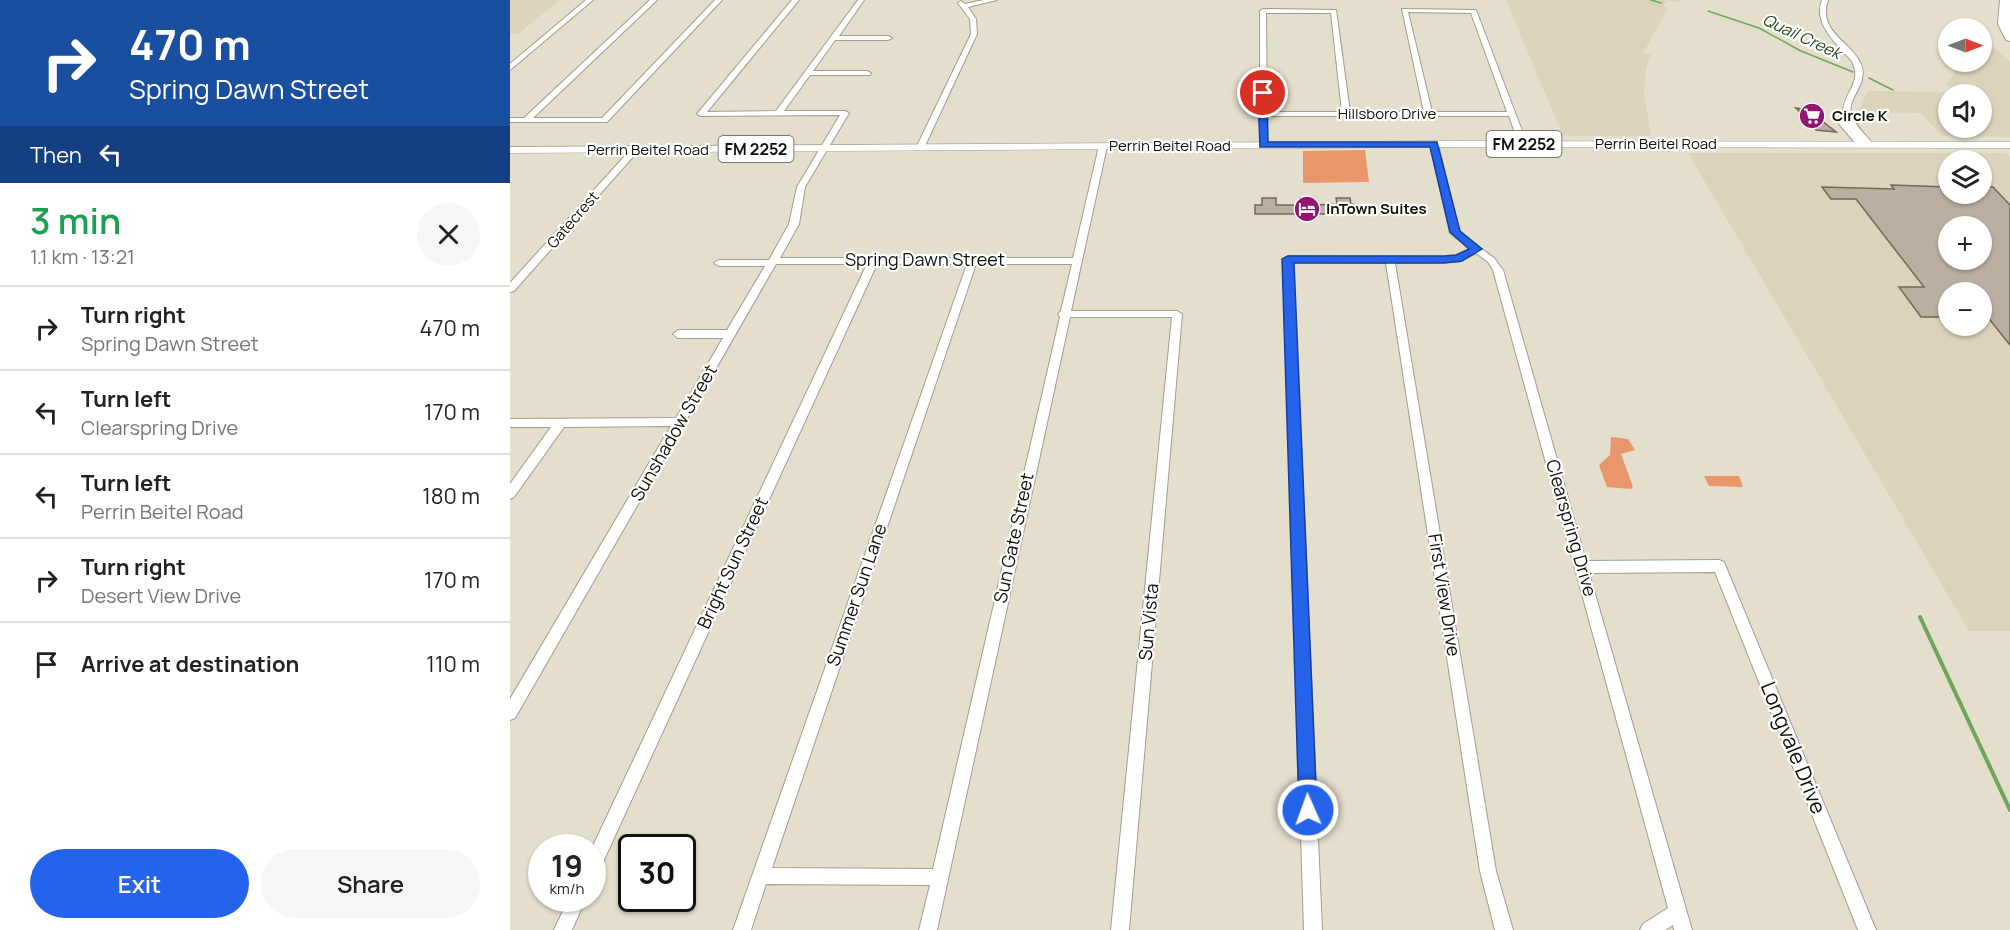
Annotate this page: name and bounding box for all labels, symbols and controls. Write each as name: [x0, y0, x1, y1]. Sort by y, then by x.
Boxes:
water label: Quail Creek: [1759, 8, 1847, 65]
text: 470 m: [129, 15, 251, 73]
north arrow: [1938, 18, 1992, 72]
map controls: [1938, 18, 1992, 336]
icon: right: [30, 24, 108, 102]
pin: [1237, 67, 1288, 118]
text: Spring Dawn Street: [129, 70, 369, 107]
icon: arrive: [1246, 76, 1279, 109]
button: sound: [1938, 84, 1992, 138]
supermarket icon: Circle K: [1797, 101, 1827, 131]
street label: Hillsboro Drive: [1338, 103, 1437, 124]
place label: Circle K: [1832, 105, 1888, 126]
road number: FM 2252: [1486, 131, 1562, 157]
street label: Perrin Beitel Road: [1595, 133, 1717, 154]
street label: Perrin Beitel Road: [1109, 135, 1231, 156]
road number: FM 2252: [718, 136, 794, 162]
icon: left: [94, 138, 127, 171]
street label: Perrin Beitel Road: [587, 139, 709, 160]
text: Then: [30, 140, 82, 170]
button: layers: [1938, 150, 1992, 204]
street label: Gatecrest: [542, 187, 603, 253]
hotel icon: InTown Suites: [1292, 194, 1322, 224]
text: 3 min: [30, 196, 121, 245]
place label: InTown Suites: [1326, 198, 1427, 219]
button: close: [417, 203, 480, 266]
button: +: [1938, 216, 1992, 270]
text: 1.1 km · 13:21: [30, 243, 135, 270]
street label: Spring Dawn Street: [845, 247, 1005, 271]
button: −: [1938, 282, 1992, 336]
text: Turn right: [81, 300, 186, 330]
icon: right: [30, 312, 63, 345]
text: 470 m: [420, 313, 480, 343]
text: Spring Dawn Street: [81, 330, 259, 357]
street label: Sunshadow Street: [624, 360, 722, 505]
text: Turn left: [81, 384, 171, 414]
icon: left: [30, 396, 63, 429]
text: 170 m: [424, 397, 480, 427]
text: Clearspring Drive: [81, 414, 238, 441]
street label: Clearspring Drive: [1541, 456, 1603, 599]
text: Turn left: [81, 468, 171, 498]
street label: Sun Gate Street: [987, 470, 1039, 605]
icon: left: [30, 480, 63, 513]
text: 180 m: [422, 481, 480, 511]
street label: Bright Sun Street: [691, 493, 773, 632]
text: Perrin Beitel Road: [81, 498, 244, 525]
street label: Summer Sun Lane: [820, 520, 892, 669]
street label: First View Drive: [1423, 532, 1467, 658]
text: Turn right: [81, 552, 186, 582]
icon: right: [30, 564, 63, 597]
text: 170 m: [424, 565, 480, 595]
text: Desert View Drive: [81, 582, 241, 609]
street label: Sun Vista: [1133, 582, 1163, 662]
icon: arrive: [30, 648, 63, 681]
text: Arrive at destination: [81, 649, 299, 679]
text: 110 m: [426, 649, 480, 679]
street label: Longvale Drive: [1755, 677, 1833, 818]
position arrow: [1276, 778, 1340, 842]
speed limit sign: 30: [618, 834, 696, 912]
text: 19: [551, 845, 583, 886]
button: Exit: [30, 849, 249, 918]
button: Share: [261, 849, 480, 918]
text: km/h: [550, 878, 584, 899]

